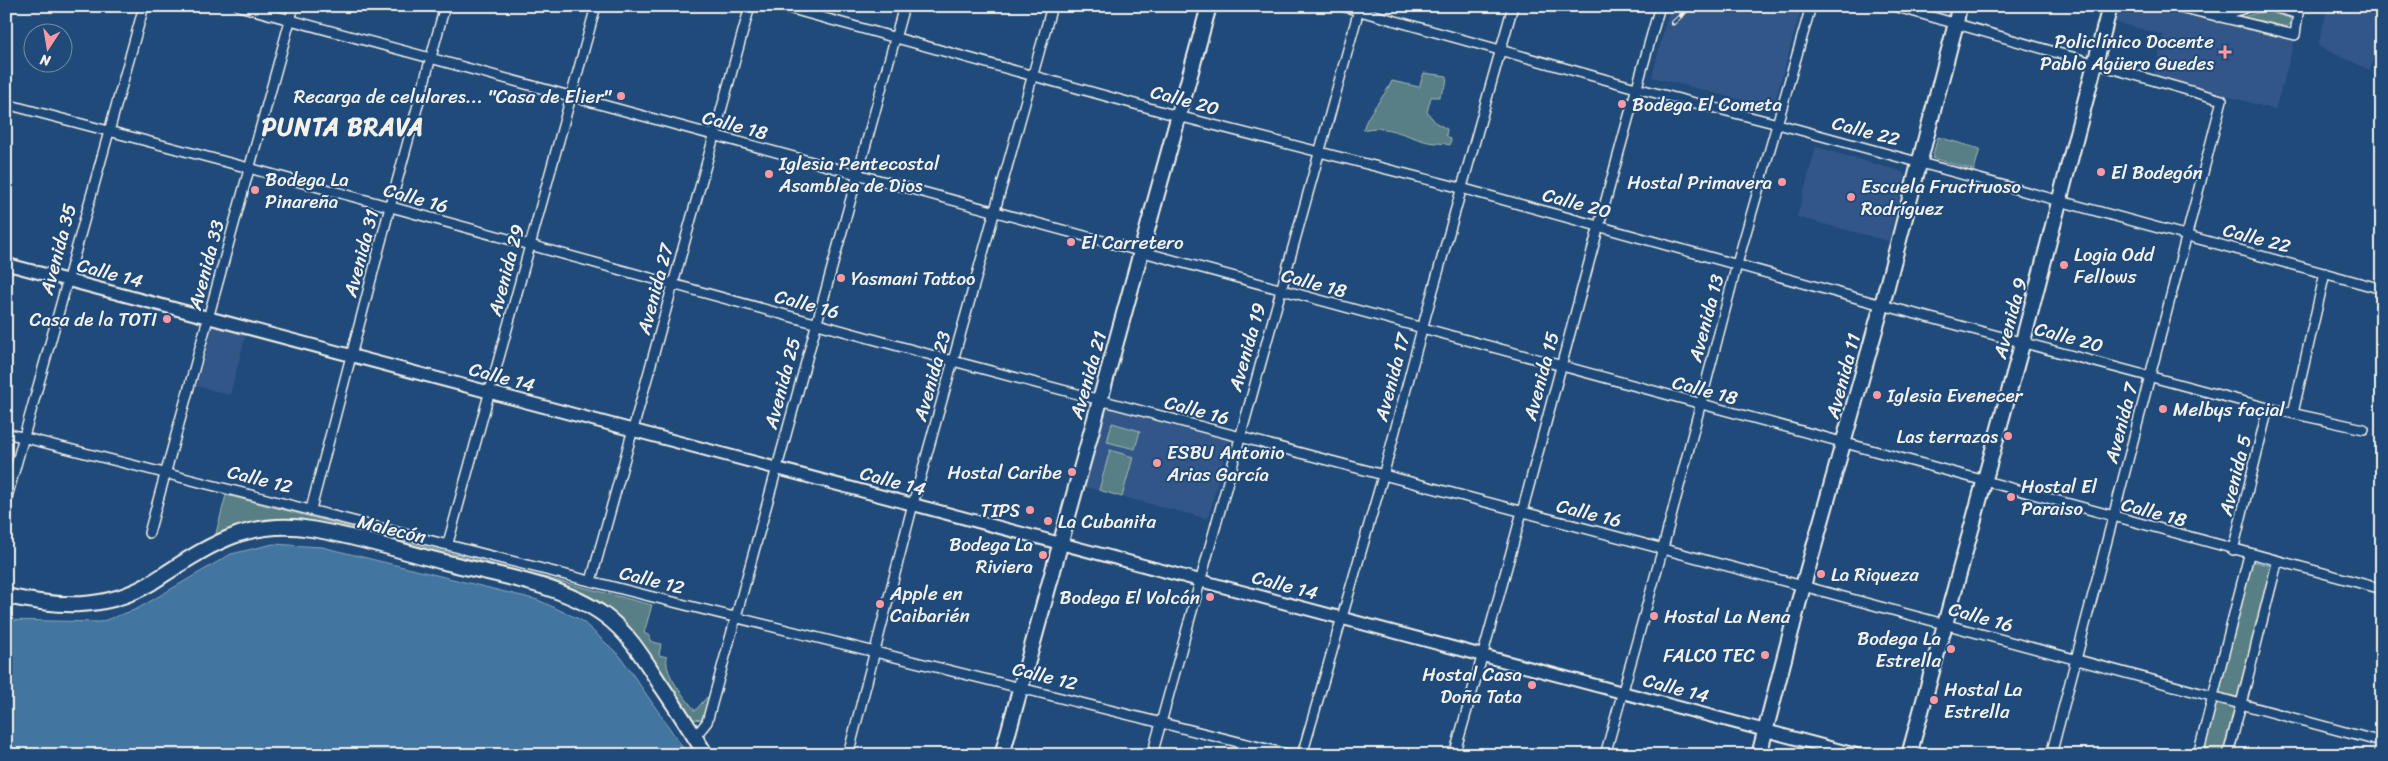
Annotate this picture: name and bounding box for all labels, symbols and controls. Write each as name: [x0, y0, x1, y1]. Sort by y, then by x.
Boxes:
north arrow: [22, 22, 72, 72]
place label: Policlínico Docente Pablo Agüero Guedes: [2040, 25, 2214, 80]
marker: Policlínico Docente Pablo Agüero Guedes: [2218, 45, 2232, 59]
text: N: [38, 47, 54, 74]
street label: Calle 20: [1147, 75, 1223, 125]
place label: Recarga de celulares... "Casa de Elier": [294, 80, 612, 113]
place label: Bodega El Cometa: [1632, 88, 1783, 121]
marker: Recarga de celulares... "Casa de Elier": [615, 90, 627, 102]
marker: Bodega El Cometa: [1616, 98, 1628, 110]
street label: Calle 18: [699, 100, 772, 150]
district label: PUNTA BRAVA: [262, 106, 424, 148]
street label: Calle 22: [1828, 106, 1904, 156]
place label: Iglesia Pentecostal Asamblea de Dios: [778, 147, 940, 202]
place label: El Bodegón: [2111, 156, 2203, 189]
place label: Bodega La Pinareña: [265, 163, 349, 218]
place label: Hostal Primavera: [1627, 166, 1772, 199]
marker: El Bodegón: [2095, 166, 2107, 178]
marker: Iglesia Pentecostal Asamblea de Dios: [763, 168, 775, 180]
place label: Escuela Fructruoso Rodríguez: [1861, 170, 2021, 225]
street label: Calle 16: [380, 173, 452, 223]
marker: Hostal Primavera: [1776, 176, 1788, 188]
street label: Calle 20: [1539, 178, 1615, 228]
marker: Bodega La Pinareña: [249, 184, 261, 196]
marker: Escuela Fructruoso Rodríguez: [1845, 191, 1857, 203]
street label: Avenida 35: [30, 199, 86, 299]
street label: Avenida 31: [333, 205, 389, 302]
street label: Calle 22: [2219, 213, 2295, 263]
street label: Avenida 33: [178, 216, 234, 315]
street label: Avenida 29: [478, 220, 534, 320]
place label: El Carretero: [1081, 226, 1184, 259]
marker: El Carretero: [1065, 236, 1077, 248]
place label: Logia Odd Fellows: [2074, 238, 2156, 293]
street label: Avenida 27: [627, 239, 683, 339]
street label: Calle 14: [73, 248, 147, 298]
street label: Calle 18: [1278, 258, 1351, 308]
marker: Logia Odd Fellows: [2058, 259, 2070, 271]
place label: Yasmani Tattoo: [851, 262, 976, 295]
street label: Avenida 13: [1678, 270, 1734, 367]
marker: Yasmani Tattoo: [835, 272, 847, 284]
street label: Avenida 9: [1983, 274, 2037, 363]
street label: Calle 16: [771, 280, 843, 328]
street label: Avenida 19: [1218, 299, 1275, 396]
place label: Casa de la TOTI: [30, 303, 157, 336]
street label: Calle 20: [2031, 312, 2107, 362]
marker: Casa de la TOTI: [161, 313, 173, 325]
street label: Avenida 23: [903, 326, 961, 426]
street label: Avenida 21: [1059, 327, 1116, 424]
street label: Avenida 17: [1364, 328, 1420, 426]
street label: Avenida 15: [1513, 328, 1569, 425]
street label: Avenida 11: [1816, 330, 1870, 423]
street label: Avenida 25: [754, 333, 810, 433]
street label: Calle 14: [465, 352, 539, 402]
street label: Calle 18: [1669, 365, 1742, 415]
street label: Avenida 7: [2094, 378, 2148, 468]
place label: Iglesia Evenecer: [1886, 379, 2024, 412]
street label: Calle 16: [1161, 386, 1233, 434]
marker: Iglesia Evenecer: [1871, 389, 1883, 401]
place label: Melbys facial: [2173, 393, 2285, 426]
marker: Melbys facial: [2157, 403, 2169, 415]
place label: Las terrazas: [1896, 420, 1998, 453]
marker: Las terrazas: [2002, 430, 2014, 442]
street label: Avenida 5: [2209, 431, 2261, 520]
place label: ESBU Antonio Arias García: [1166, 436, 1285, 491]
street label: Calle 12: [224, 455, 296, 503]
street label: Calle 14: [856, 456, 930, 506]
place label: Hostal Caribe: [948, 456, 1062, 489]
marker: ESBU Antonio Arias García: [1151, 457, 1163, 469]
marker: Hostal Caribe: [1066, 466, 1078, 478]
place label: Hostal El Paraiso: [2021, 470, 2098, 525]
street label: Calle 18: [2118, 487, 2191, 537]
street label: Calle 16: [1553, 489, 1625, 537]
marker: Hostal El Paraiso: [2005, 491, 2017, 503]
place label: TIPS: [981, 494, 1020, 527]
marker: TIPS: [1024, 504, 1036, 516]
street label: Malecón: [354, 505, 430, 553]
place label: La Cubanita: [1058, 505, 1156, 538]
marker: La Cubanita: [1042, 515, 1054, 527]
place label: Bodega La Riviera: [949, 528, 1033, 583]
marker: Bodega La Riviera: [1037, 549, 1049, 561]
street label: Calle 12: [616, 556, 688, 604]
place label: La Riqueza: [1831, 558, 1919, 591]
street label: Calle 14: [1248, 560, 1322, 610]
marker: La Riqueza: [1815, 568, 1827, 580]
place label: Apple en Caibarién: [889, 577, 970, 632]
place label: Bodega El Volcán: [1060, 581, 1200, 614]
marker: Bodega El Volcán: [1204, 591, 1216, 603]
street label: Calle 16: [1945, 592, 2017, 642]
marker: Apple en Caibarién: [874, 598, 886, 610]
place label: Hostal La Nena: [1664, 600, 1791, 633]
marker: Hostal La Nena: [1648, 610, 1660, 622]
place label: Bodega La Estrella: [1857, 622, 1941, 677]
place label: FALCO TEC: [1663, 639, 1755, 672]
marker: Bodega La Estrella: [1945, 643, 1957, 655]
marker: FALCO TEC: [1759, 649, 1771, 661]
street label: Calle 12: [1009, 652, 1081, 700]
place label: Hostal Casa Doña Tata: [1422, 658, 1522, 713]
street label: Calle 14: [1639, 663, 1713, 713]
place label: Hostal La Estrella: [1944, 673, 2023, 728]
marker: Hostal Casa Doña Tata: [1526, 679, 1538, 691]
marker: Hostal La Estrella: [1928, 694, 1940, 706]

